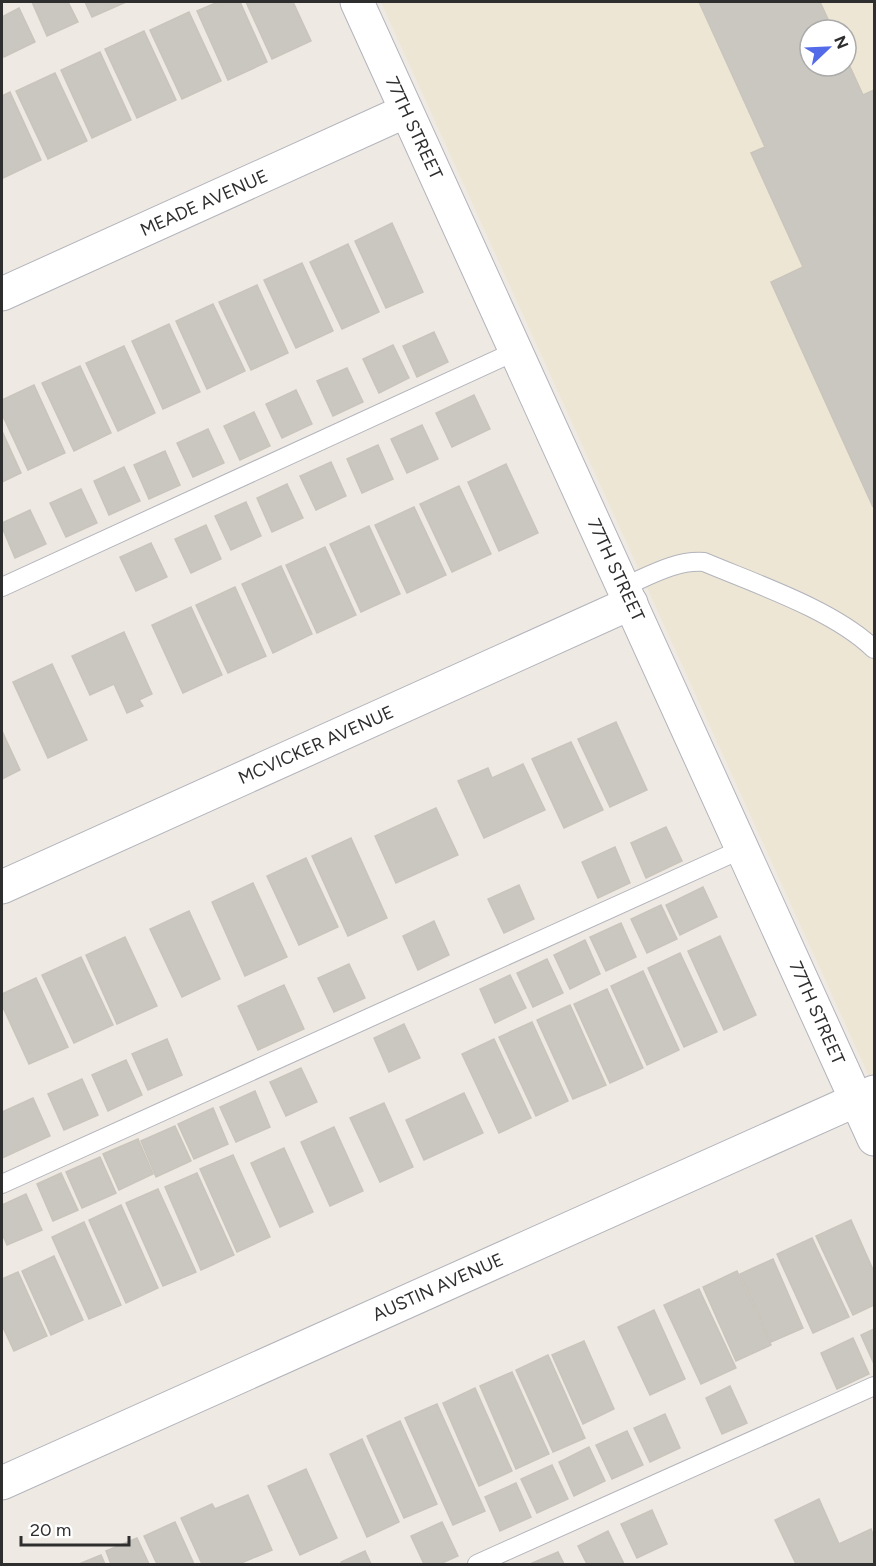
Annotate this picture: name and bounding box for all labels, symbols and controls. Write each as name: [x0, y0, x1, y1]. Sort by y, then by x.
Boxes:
north arrow: [798, 18, 858, 78]
text: N: [830, 33, 853, 52]
street label: 77TH STREET: [381, 73, 447, 183]
street label: MEADE AVENUE: [137, 165, 271, 241]
street label: 77TH STREET: [583, 515, 649, 625]
street label: MCVICKER AVENUE: [235, 701, 397, 789]
street label: 77TH STREET: [784, 958, 850, 1068]
street label: AUSTIN AVENUE: [369, 1248, 507, 1326]
scale bar: [21, 1509, 129, 1547]
text: 20 m: [30, 1519, 71, 1541]

